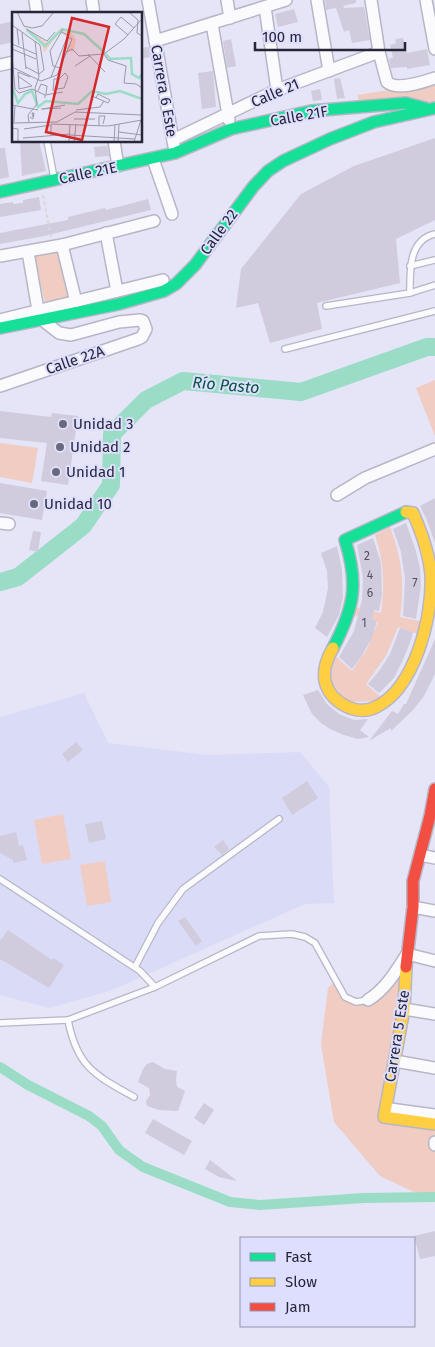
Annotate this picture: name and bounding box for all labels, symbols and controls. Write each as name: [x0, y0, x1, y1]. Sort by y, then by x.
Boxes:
inset map: [12, 12, 142, 142]
scale bar: [255, 20, 405, 52]
text: 100 m: [262, 28, 302, 46]
street label: Carrera 6 Este: [147, 43, 181, 139]
street label: Calle 21: [248, 75, 302, 111]
street label: Calle 21F: [269, 102, 329, 130]
street label: Calle 21E: [57, 158, 119, 188]
street label: Calle 22: [196, 206, 242, 258]
street label: Calle 22A: [43, 341, 107, 378]
water label: Río Pasto: [192, 373, 260, 397]
place label: Unidad 3: [73, 415, 134, 433]
marker: Unidad 3: [57, 418, 69, 430]
place label: Unidad 2: [70, 438, 130, 456]
marker: Unidad 2: [54, 441, 66, 453]
place label: Unidad 1: [66, 463, 126, 481]
marker: Unidad 1: [50, 466, 62, 478]
place label: Unidad 10: [44, 495, 112, 513]
marker: Unidad 10: [28, 498, 40, 510]
house number: 2: [364, 549, 370, 563]
house number: 4: [367, 568, 374, 582]
house number: 7: [412, 576, 418, 590]
house number: 6: [367, 586, 373, 600]
house number: 1: [361, 616, 367, 630]
street label: Carrera 5 Este: [381, 989, 413, 1083]
legend: [240, 1237, 415, 1327]
text: Fast: [285, 1248, 312, 1266]
text: Slow: [285, 1273, 317, 1291]
text: Jam: [285, 1298, 311, 1316]

